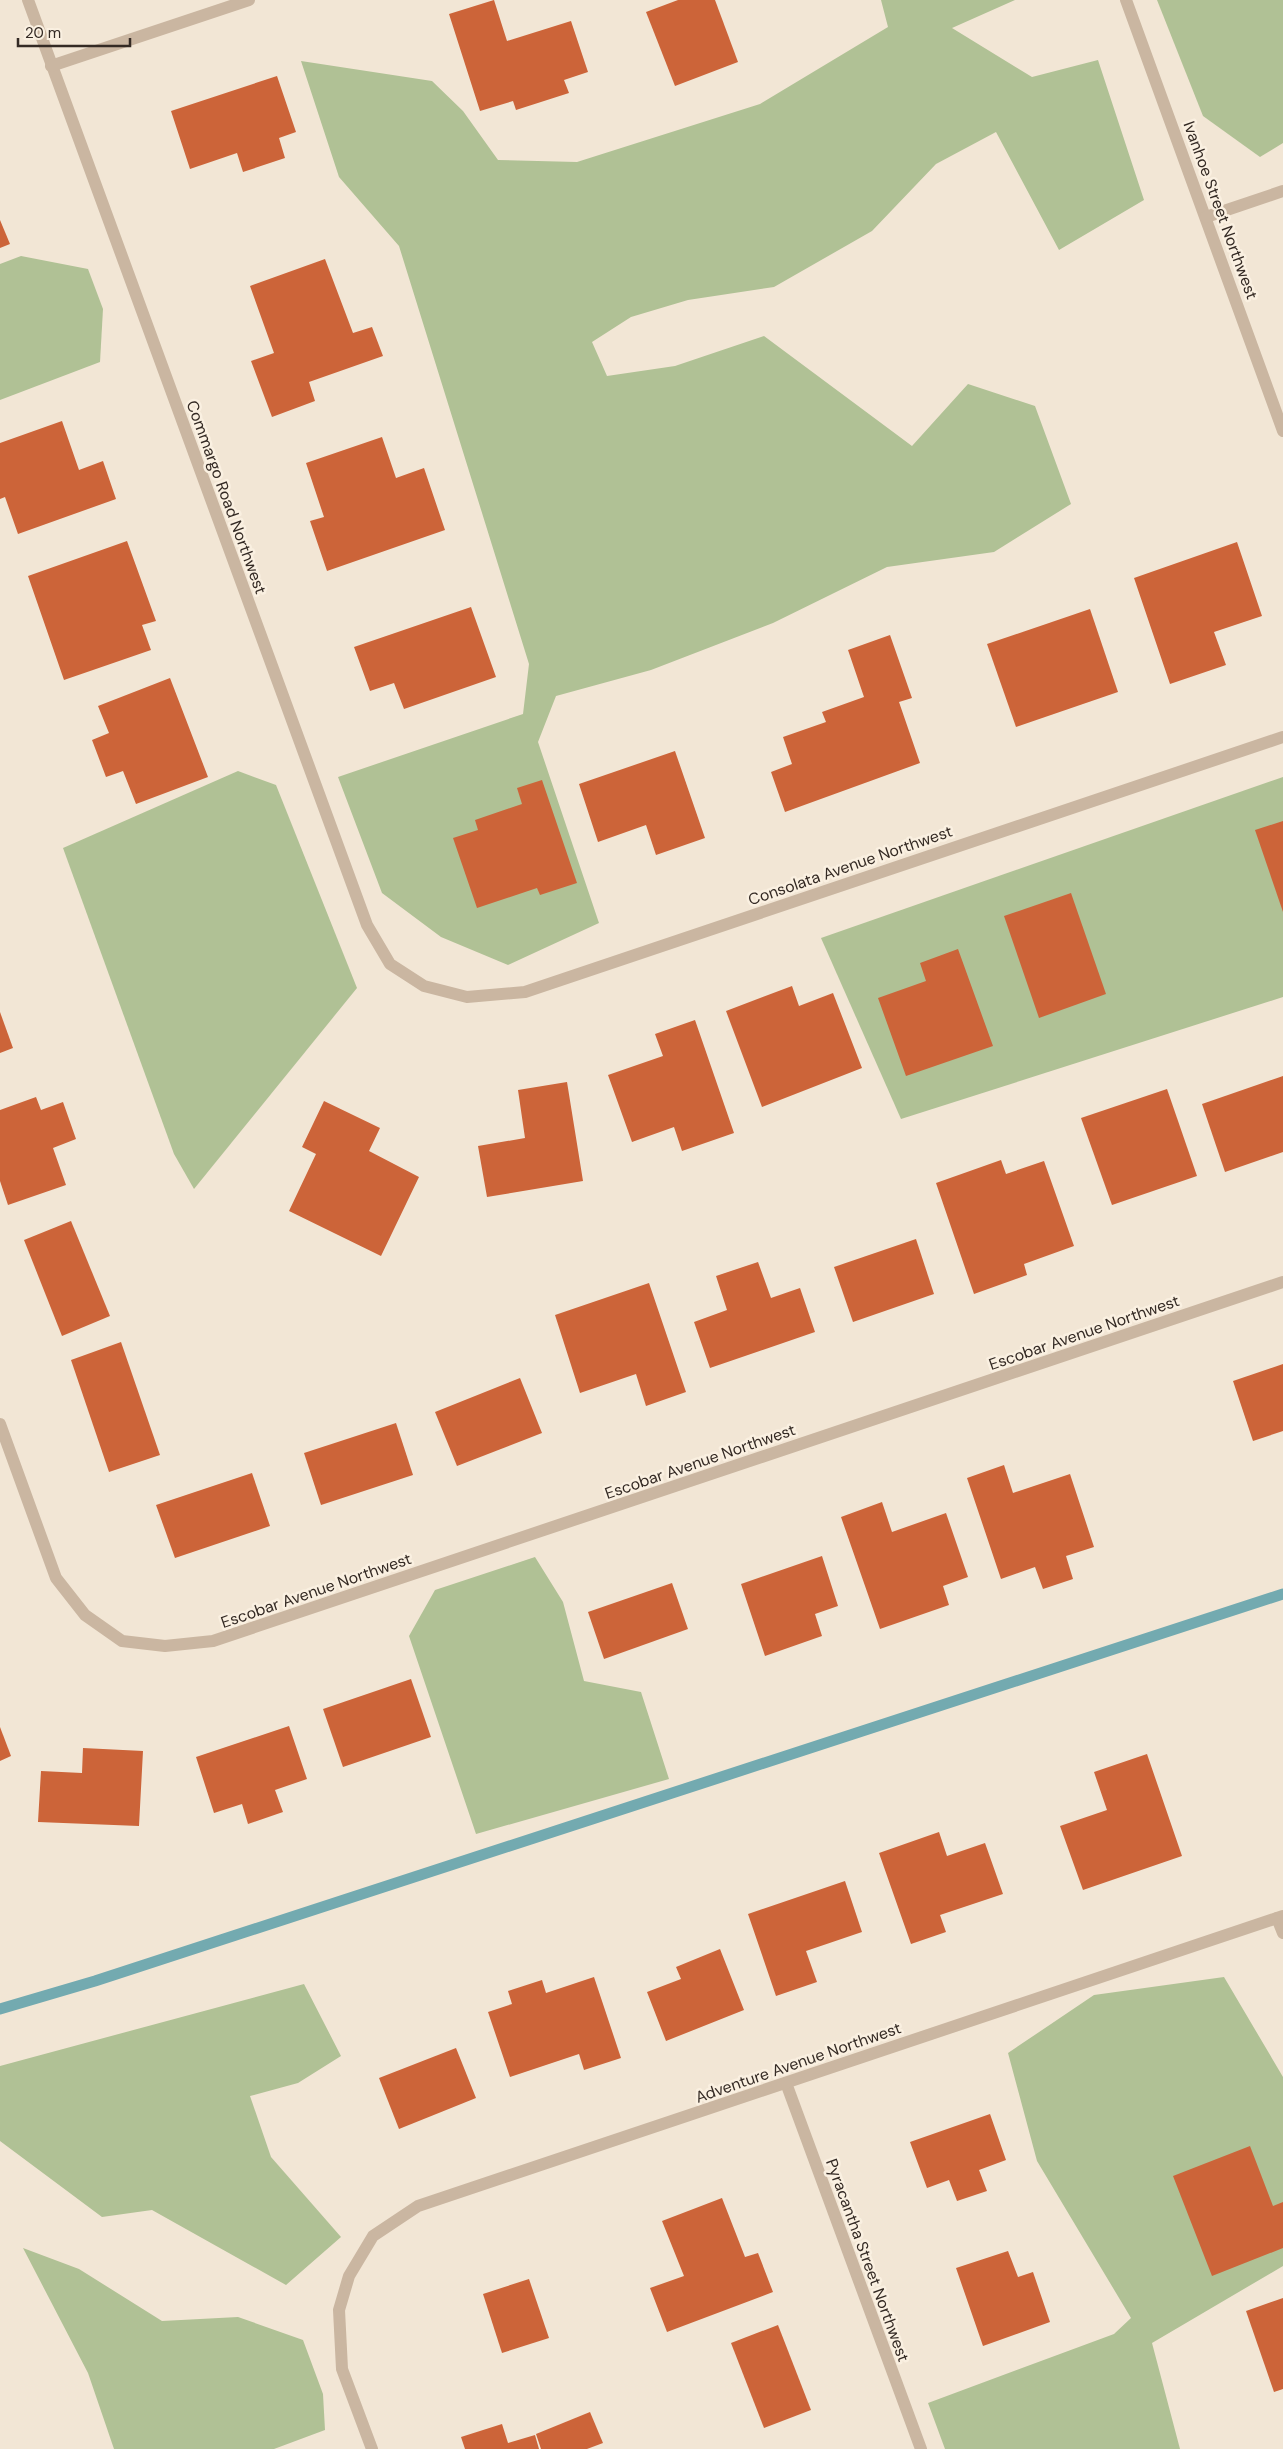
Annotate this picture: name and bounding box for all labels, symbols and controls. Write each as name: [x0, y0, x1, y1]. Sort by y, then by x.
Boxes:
scale bar: [18, 15, 130, 47]
text: 20 m: [25, 23, 61, 43]
street label: Ivanhoe Street Northwest: [1178, 118, 1263, 302]
street label: Commargo Road Northwest: [182, 397, 271, 597]
street label: Consolata Avenue Northwest: [745, 821, 955, 910]
street label: Escobar Avenue Northwest: [986, 1290, 1182, 1375]
street label: Escobar Avenue Northwest: [602, 1419, 798, 1504]
street label: Escobar Avenue Northwest: [218, 1548, 414, 1633]
street label: Adventure Avenue Northwest: [692, 2017, 904, 2108]
street label: Pyracantha Street Northwest: [821, 2156, 914, 2365]

